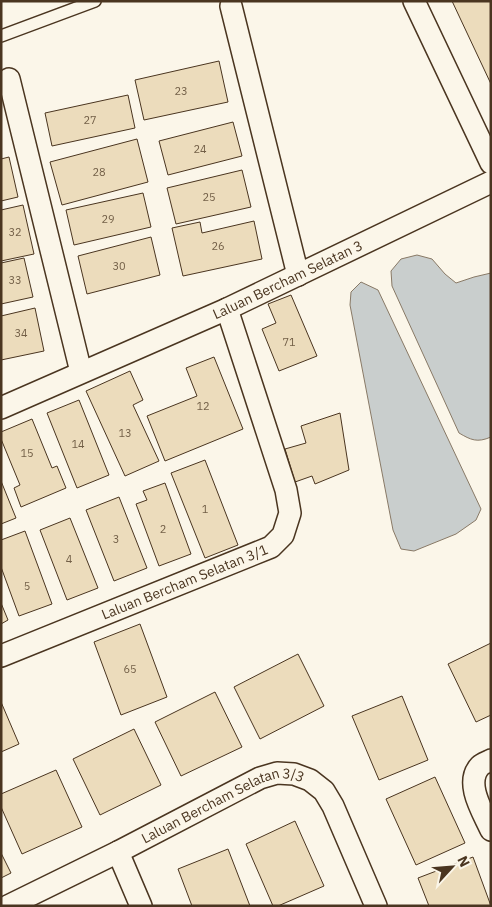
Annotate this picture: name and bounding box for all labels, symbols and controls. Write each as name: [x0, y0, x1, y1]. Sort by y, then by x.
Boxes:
house number: 23: [174, 84, 188, 98]
house number: 27: [83, 113, 97, 127]
house number: 24: [193, 142, 207, 156]
house number: 28: [92, 165, 106, 179]
house number: 25: [202, 190, 216, 204]
house number: 29: [101, 212, 115, 226]
house number: 32: [8, 225, 22, 239]
street label: Laluan Bercham Selatan 3: [210, 236, 365, 323]
house number: 26: [211, 239, 225, 253]
house number: 30: [112, 259, 126, 273]
house number: 33: [8, 273, 22, 287]
house number: 34: [14, 326, 28, 340]
house number: 71: [282, 335, 296, 349]
house number: 12: [196, 399, 210, 413]
house number: 13: [118, 426, 132, 440]
house number: 14: [71, 437, 85, 451]
house number: 15: [20, 446, 34, 460]
house number: 1: [202, 502, 209, 516]
house number: 2: [160, 522, 166, 536]
house number: 3: [113, 532, 119, 546]
street label: Laluan Bercham Selatan 3/1: [99, 540, 270, 624]
house number: 4: [66, 552, 73, 566]
house number: 5: [24, 579, 30, 593]
house number: 65: [123, 662, 137, 676]
street label: Laluan Bercham Selatan 3/3: [138, 764, 307, 847]
north arrow: [427, 842, 477, 892]
text: N: [453, 853, 474, 870]

